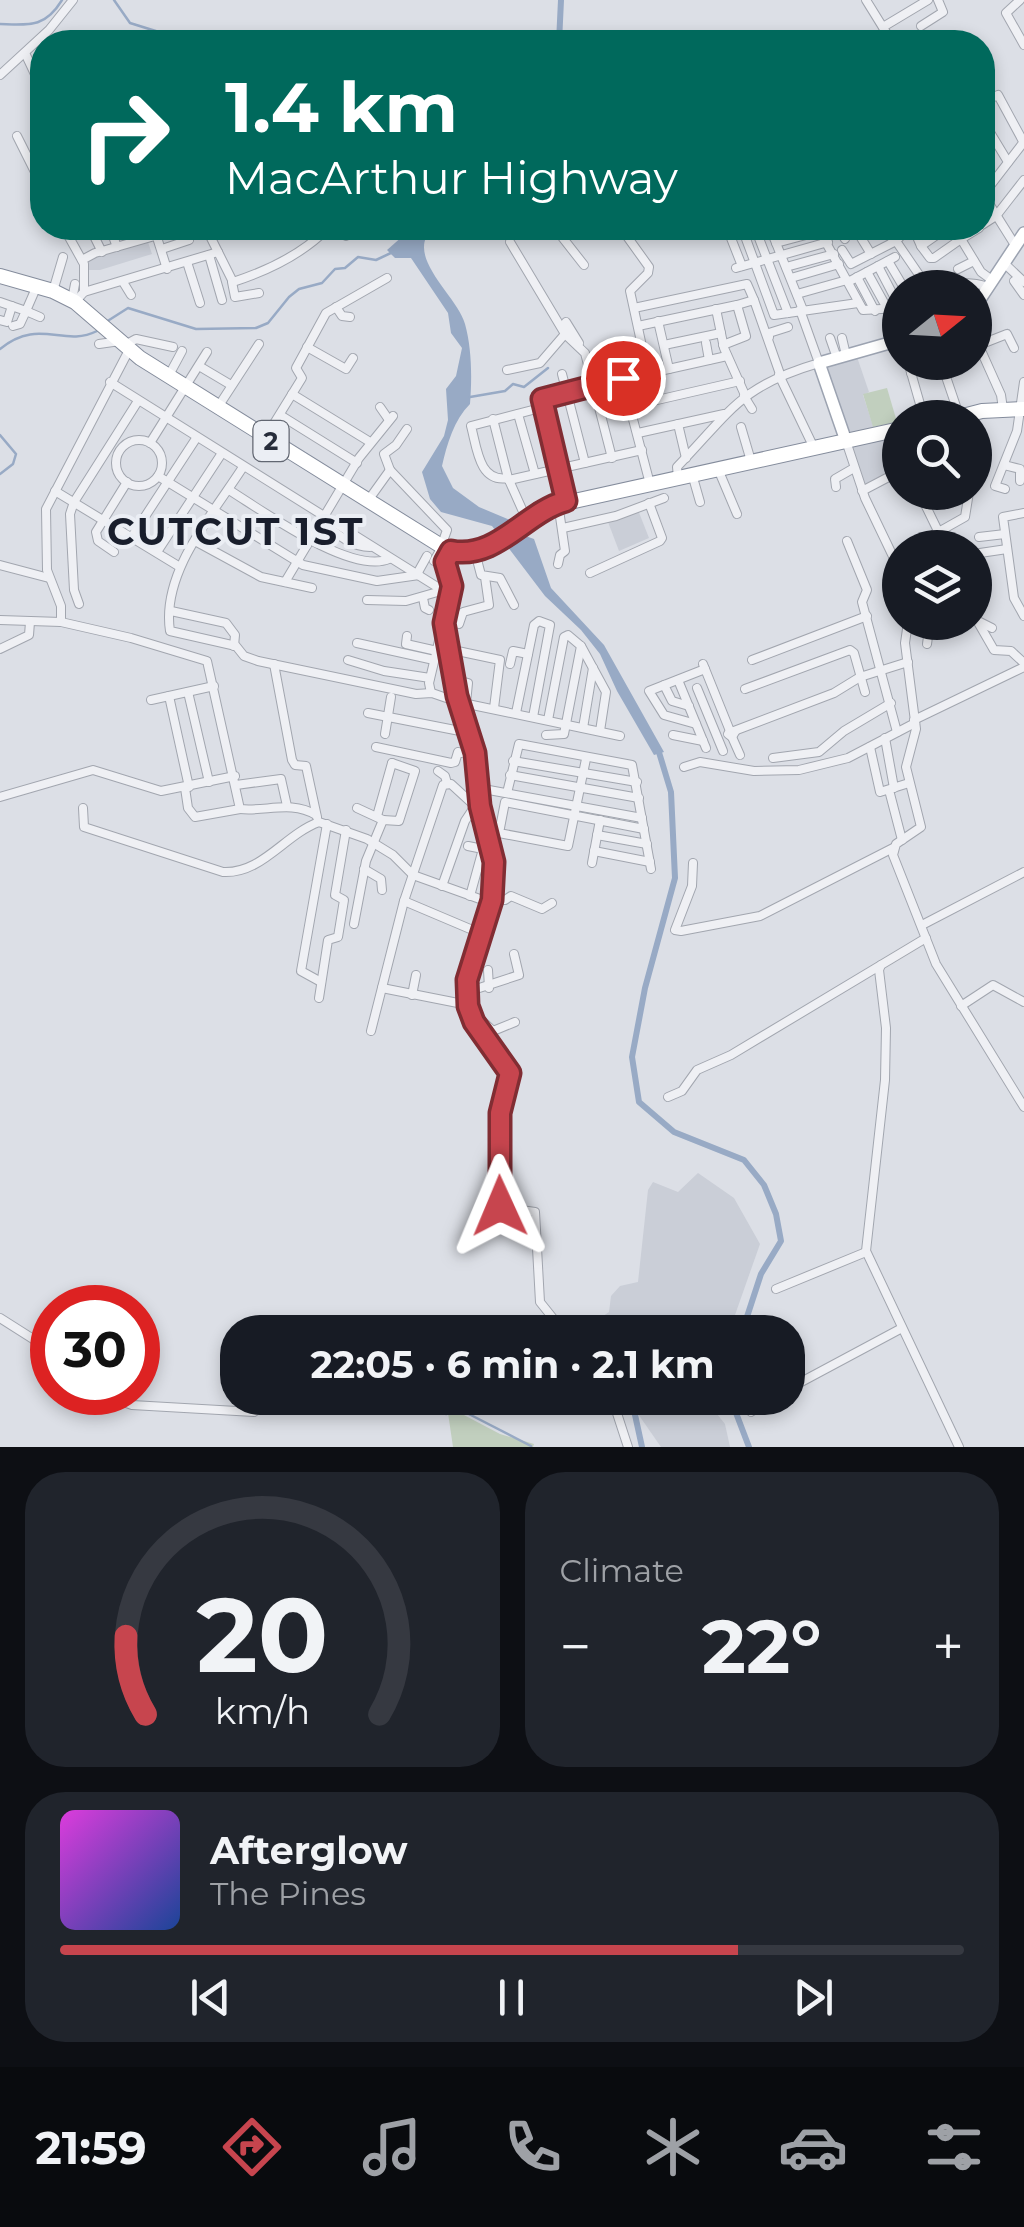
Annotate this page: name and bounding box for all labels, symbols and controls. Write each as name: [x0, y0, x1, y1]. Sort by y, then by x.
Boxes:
text: 1.4 km: [225, 64, 458, 150]
icon: right: [60, 70, 190, 200]
text: MacArthur Highway: [225, 150, 678, 205]
north arrow: [882, 270, 992, 380]
map controls: [882, 270, 992, 640]
pin: [581, 336, 666, 421]
icon: arrive: [596, 351, 651, 406]
button: search: [882, 400, 992, 510]
road number: 2: [254, 421, 288, 461]
district label: CUTCUT 1ST: [107, 508, 365, 555]
button: layers: [882, 530, 992, 640]
position arrow: [448, 1154, 552, 1258]
speed limit sign: 30: [30, 1285, 160, 1415]
text: 22:05 · 6 min · 2.1 km: [310, 1341, 715, 1388]
text: Climate: [560, 1551, 684, 1590]
text: 20: [196, 1571, 328, 1698]
text: 22°: [702, 1600, 822, 1692]
text: −: [560, 1613, 591, 1680]
text: +: [932, 1613, 964, 1680]
text: km/h: [215, 1689, 310, 1733]
text: Afterglow: [210, 1827, 408, 1874]
text: The Pines: [210, 1874, 366, 1913]
icon: previous: [183, 1970, 238, 2025]
icon: pause: [484, 1970, 539, 2025]
icon: next: [786, 1970, 841, 2025]
icon: directions: [217, 2112, 287, 2182]
icon: music: [357, 2112, 427, 2182]
icon: phone: [498, 2112, 568, 2182]
icon: climate: [638, 2112, 708, 2182]
icon: car: [778, 2112, 848, 2182]
icon: filters: [919, 2112, 989, 2182]
text: 21:59: [35, 2120, 147, 2175]

